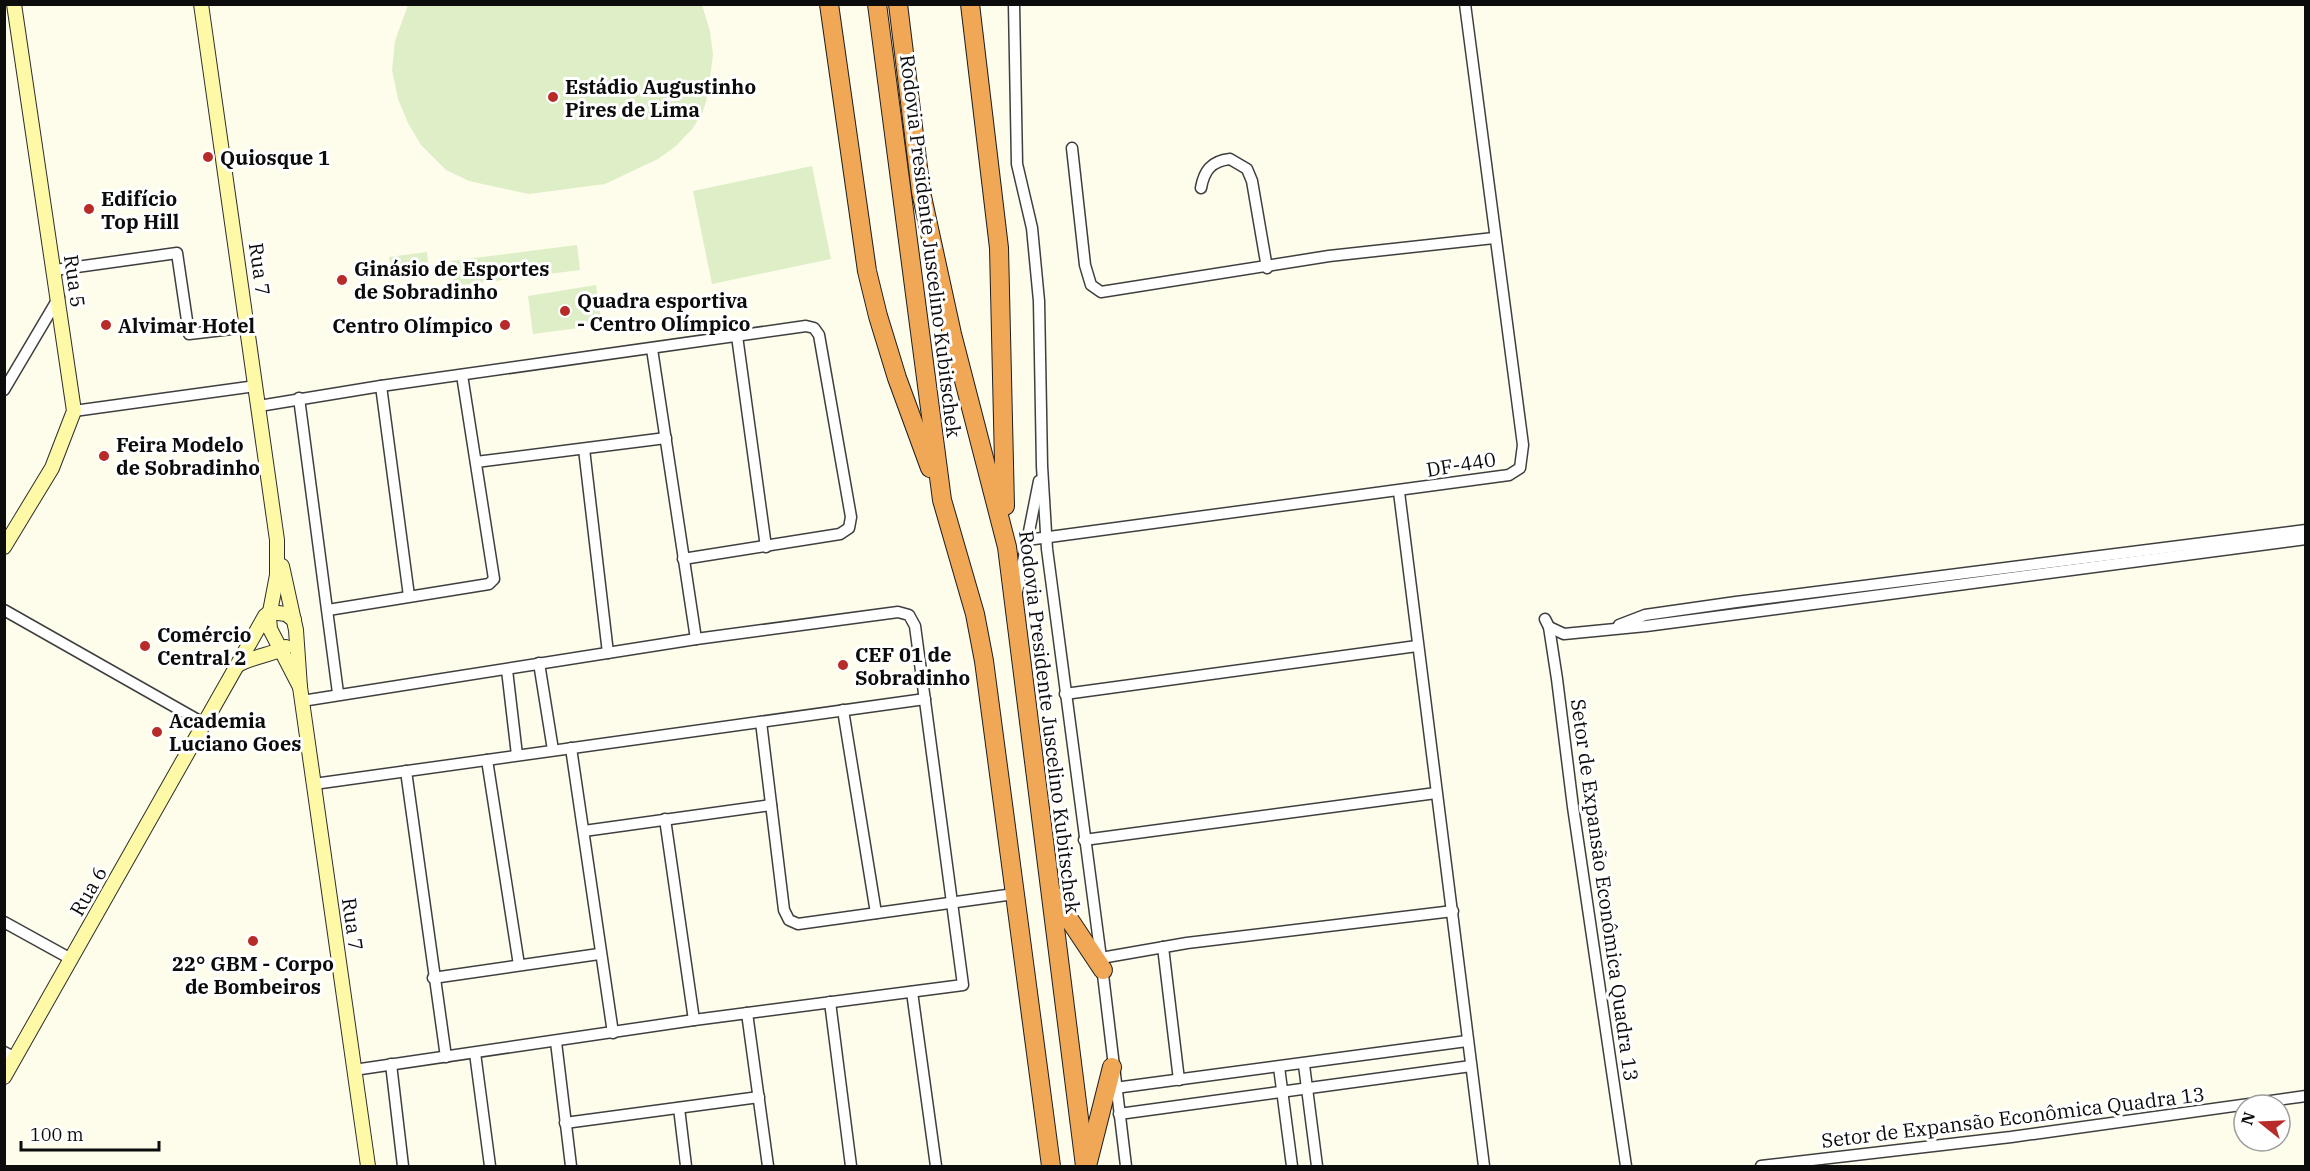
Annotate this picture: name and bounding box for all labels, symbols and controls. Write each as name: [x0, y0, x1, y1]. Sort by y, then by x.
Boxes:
street label: Rodovia Presidente Juscelino Kubitschek: [894, 53, 968, 439]
place label: Estádio Augustinho Pires de Lima: [565, 73, 756, 123]
marker: Estádio Augustinho Pires de Lima: [546, 90, 560, 104]
place label: Quiosque 1: [220, 144, 330, 171]
marker: Quiosque 1: [201, 150, 215, 164]
place label: Edifício Top Hill: [101, 185, 179, 235]
marker: Edifício Top Hill: [82, 202, 96, 216]
street label: Rua 7: [243, 241, 277, 297]
street label: Rua 5: [58, 253, 92, 309]
place label: Ginásio de Esportes de Sobradinho: [354, 255, 549, 305]
marker: Ginásio de Esportes de Sobradinho: [335, 273, 349, 287]
place label: Quadra esportiva - Centro Olímpico: [577, 287, 750, 337]
marker: Quadra esportiva - Centro Olímpico: [558, 304, 572, 318]
place label: Alvimar Hotel: [118, 312, 255, 339]
place label: Centro Olímpico: [332, 312, 493, 339]
marker: Alvimar Hotel: [99, 318, 113, 332]
marker: Centro Olímpico: [498, 318, 512, 332]
place label: Feira Modelo de Sobradinho: [116, 431, 260, 481]
street label: DF-440: [1424, 445, 1498, 483]
marker: Feira Modelo de Sobradinho: [97, 449, 111, 463]
street label: Rodovia Presidente Juscelino Kubitschek: [1013, 529, 1087, 915]
place label: Comércio Central 2: [157, 621, 251, 671]
marker: Comércio Central 2: [138, 639, 152, 653]
place label: CEF 01 de Sobradinho: [855, 641, 970, 691]
marker: CEF 01 de Sobradinho: [836, 658, 850, 672]
street label: Setor de Expansão Econômica Quadra 13: [1565, 697, 1645, 1083]
place label: Academia Luciano Goes: [169, 707, 301, 757]
marker: Academia Luciano Goes: [150, 725, 164, 739]
street label: Rua 6: [63, 861, 113, 921]
street label: Rua 7: [336, 896, 370, 952]
marker: 22° GBM - Corpo de Bombeiros: [246, 934, 260, 948]
place label: 22° GBM - Corpo de Bombeiros: [172, 950, 334, 1000]
street label: Setor de Expansão Econômica Quadra 13: [1820, 1080, 2206, 1154]
north arrow: [2232, 1093, 2292, 1153]
text: N: [2236, 1109, 2259, 1127]
scale bar: [21, 1114, 159, 1152]
text: 100 m: [30, 1123, 84, 1146]

